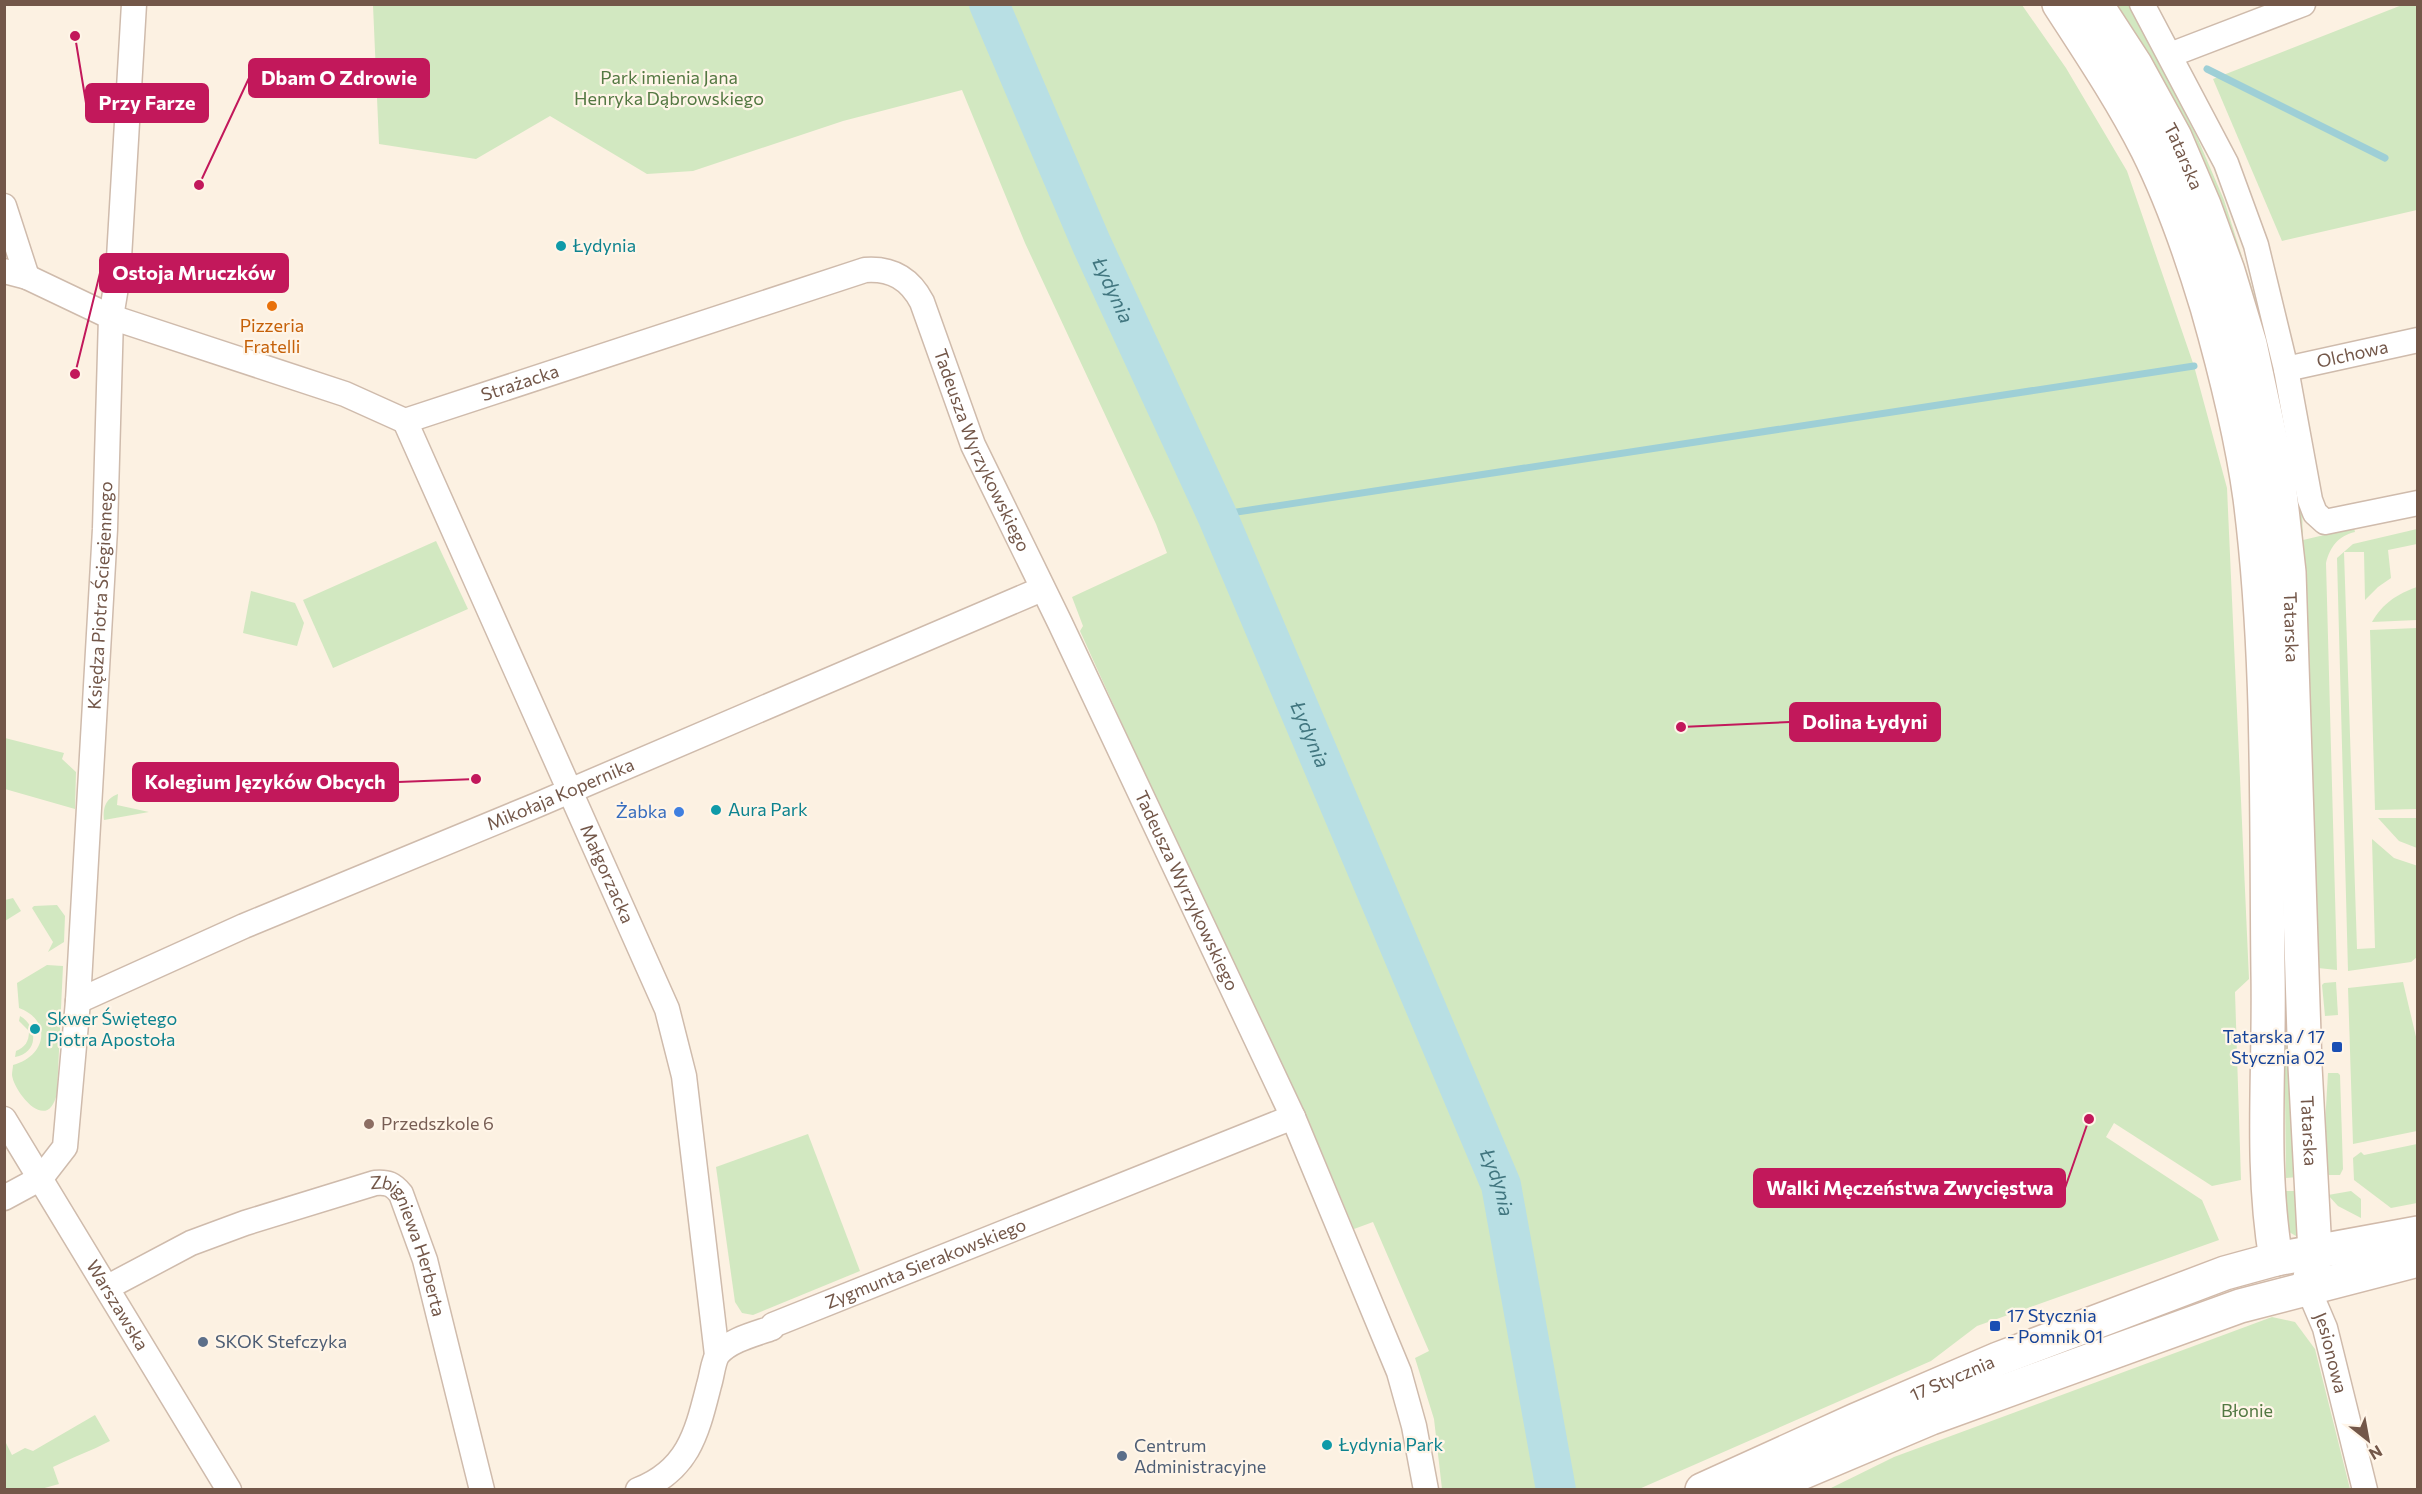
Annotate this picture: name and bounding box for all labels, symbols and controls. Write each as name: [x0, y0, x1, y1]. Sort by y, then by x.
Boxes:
callout: Dbam O Zdrowie: [249, 59, 429, 97]
text: Dbam O Zdrowie: [261, 65, 417, 89]
park label: Park imienia Jana Henryka Dąbrowskiego: [574, 66, 764, 109]
callout: Przy Farze: [86, 84, 208, 122]
text: Przy Farze: [98, 90, 196, 114]
street label: Tatarska: [2159, 119, 2208, 193]
place label: Łydynia: [572, 234, 636, 256]
marker: Łydynia: [554, 239, 568, 253]
water label: Łydynia: [1088, 253, 1139, 327]
callout: Ostoja Mruczków: [100, 254, 288, 292]
text: Ostoja Mruczków: [112, 260, 276, 284]
marker: Pizzeria Fratelli: [265, 299, 279, 313]
place label: Pizzeria Fratelli: [240, 314, 304, 357]
street label: Olchowa: [2314, 335, 2390, 372]
street label: Tadeusza Wyrzykowskiego: [930, 346, 1035, 555]
street label: Strażacka: [478, 359, 561, 405]
street label: Księdza Piotra Ściegiennego: [83, 481, 116, 710]
street label: Tatarska: [2280, 592, 2304, 663]
water label: Łydynia: [1286, 697, 1336, 771]
callout: Dolina Łydyni: [1790, 703, 1940, 741]
text: Dolina Łydyni: [1802, 709, 1928, 733]
street label: Mikołaja Kopernika: [483, 753, 637, 835]
callout: Kolegium Języków Obcych: [133, 763, 398, 801]
text: Kolegium Języków Obcych: [144, 769, 386, 793]
street label: Tadeusza Wyrzykowskiego: [1131, 787, 1244, 994]
place label: Aura Park: [728, 798, 808, 820]
place label: Żabka: [616, 800, 667, 822]
marker: Aura Park: [709, 803, 723, 817]
marker: Żabka: [672, 805, 686, 819]
street label: Małgorzacka: [576, 821, 639, 927]
place label: Skwer Świętego Piotra Apostoła: [47, 1007, 177, 1050]
marker: Skwer Świętego Piotra Apostoła: [28, 1022, 42, 1036]
place label: Tatarska / 17 Stycznia 02: [2222, 1025, 2325, 1068]
marker: Tatarska / 17 Stycznia 02: [2330, 1040, 2344, 1054]
street label: Tatarska: [2297, 1095, 2322, 1167]
place label: Przedszkole 6: [381, 1112, 494, 1134]
marker: Przedszkole 6: [362, 1117, 376, 1131]
water label: Łydynia: [1476, 1145, 1519, 1218]
callout: Walki Męczeństwa Zwycięstwa: [1754, 1169, 2065, 1207]
street label: Zbigniewa Herberta: [369, 1171, 451, 1319]
text: Walki Męczeństwa Zwycięstwa: [1766, 1175, 2054, 1199]
street label: Zygmunta Sierakowskiego: [822, 1213, 1029, 1313]
street label: Warszawska: [82, 1256, 154, 1354]
place label: 17 Stycznia - Pomnik 01: [2007, 1304, 2103, 1347]
street label: Jesionowa: [2310, 1309, 2353, 1395]
marker: 17 Stycznia - Pomnik 01: [1988, 1319, 2002, 1333]
place label: SKOK Stefczyka: [215, 1330, 347, 1352]
marker: SKOK Stefczyka: [196, 1335, 210, 1349]
street label: 17 Stycznia: [1906, 1350, 1997, 1406]
park label: Błonie: [2221, 1399, 2273, 1421]
north arrow: [2338, 1410, 2398, 1470]
place label: Łydynia Park: [1338, 1433, 1443, 1455]
place label: Centrum Administracyjne: [1134, 1434, 1266, 1477]
marker: Łydynia Park: [1320, 1438, 1334, 1452]
text: N: [2366, 1442, 2386, 1465]
marker: Centrum Administracyjne: [1115, 1449, 1129, 1463]

